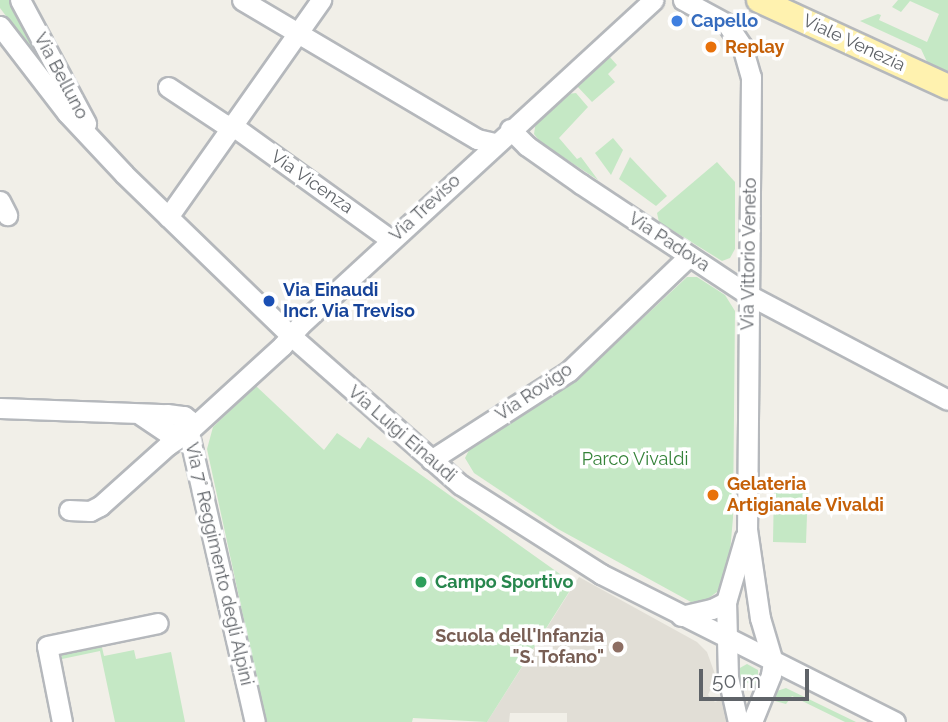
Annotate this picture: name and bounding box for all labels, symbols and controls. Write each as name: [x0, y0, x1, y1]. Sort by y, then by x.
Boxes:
place label: Capello: [691, 10, 758, 32]
street label: Viale Venezia: [799, 10, 909, 76]
marker: Capello: [669, 13, 685, 29]
street label: Via Belluno: [29, 29, 93, 123]
place label: Replay: [725, 36, 784, 58]
marker: Replay: [703, 39, 719, 55]
street label: Via Vicenza: [266, 146, 358, 218]
street label: Via Treviso: [385, 170, 465, 246]
street label: Via Vittorio Veneto: [737, 177, 761, 331]
street label: Via Padova: [624, 208, 714, 276]
place label: Via Einaudi Incr. Via Treviso: [283, 280, 416, 322]
marker: Via Einaudi Incr. Via Treviso: [261, 293, 277, 309]
street label: Via Rovigo: [492, 359, 576, 425]
street label: Via Luigi Einaudi: [343, 381, 461, 487]
street label: Via 7° Reggimento degli Alpini: [180, 440, 258, 688]
park label: Parco Vivaldi: [581, 448, 689, 470]
place label: Gelateria Artigianale Vivaldi: [727, 474, 885, 516]
marker: Gelateria Artigianale Vivaldi: [705, 487, 721, 503]
place label: Campo Sportivo: [435, 571, 573, 593]
marker: Campo Sportivo: [413, 574, 429, 590]
place label: Scuola dell'Infanzia "S. Tofano": [435, 626, 604, 668]
marker: Scuola dell'Infanzia "S. Tofano": [610, 639, 626, 655]
scale bar: [703, 656, 813, 700]
text: 50 m: [712, 668, 761, 693]

